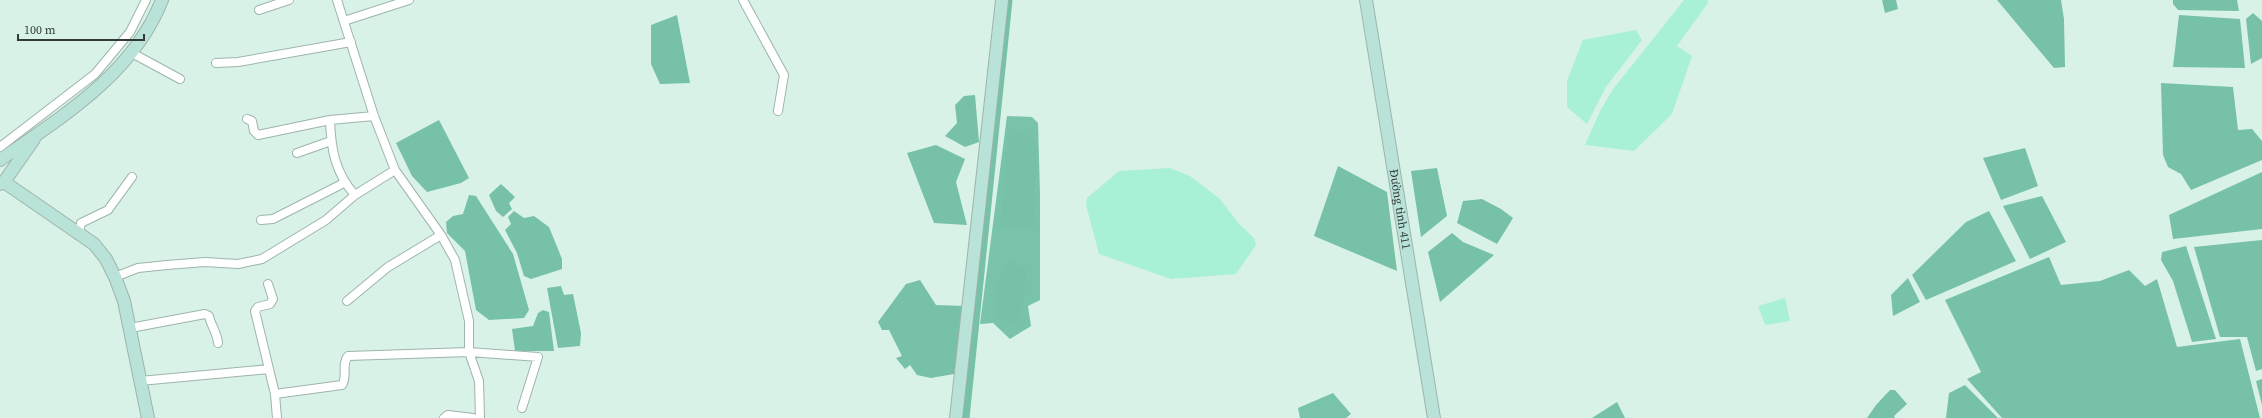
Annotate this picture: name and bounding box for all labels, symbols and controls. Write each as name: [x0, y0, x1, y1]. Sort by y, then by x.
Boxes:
scale bar: [18, 16, 144, 42]
text: 100 m: [24, 22, 56, 38]
street label: Đường tỉnh 411: [1386, 168, 1414, 251]

